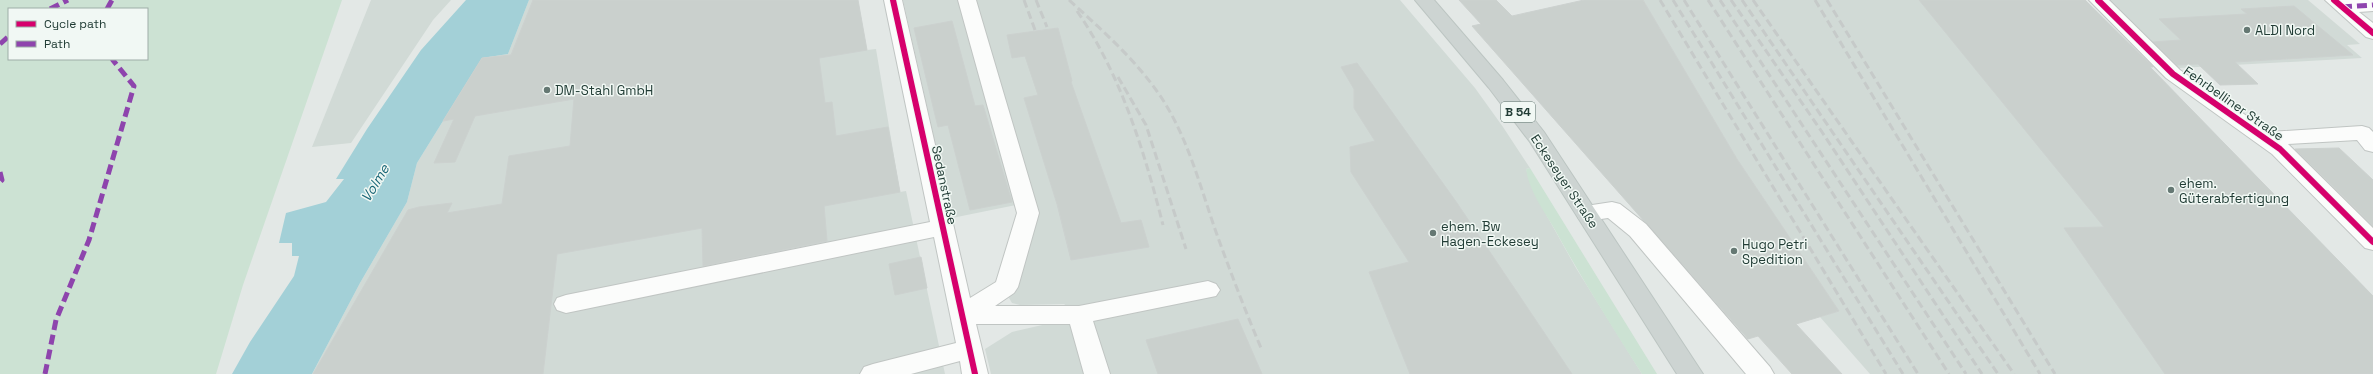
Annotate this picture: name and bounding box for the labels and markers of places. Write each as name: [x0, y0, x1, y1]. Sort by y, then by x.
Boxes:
place label: ALDI Nord: [2255, 22, 2315, 39]
marker: ALDI Nord: [2242, 25, 2252, 35]
place label: DM-Stahl GmbH: [555, 82, 653, 99]
marker: DM-Stahl GmbH: [542, 85, 552, 95]
place label: ehem. Güterabfertigung: [2179, 175, 2289, 207]
marker: ehem. Güterabfertigung: [2166, 185, 2176, 195]
place label: ehem. Bw Hagen-Eckesey: [1441, 218, 1539, 250]
marker: ehem. Bw Hagen-Eckesey: [1428, 228, 1438, 238]
place label: Hugo Petri Spedition: [1742, 236, 1807, 268]
marker: Hugo Petri Spedition: [1729, 246, 1739, 256]

